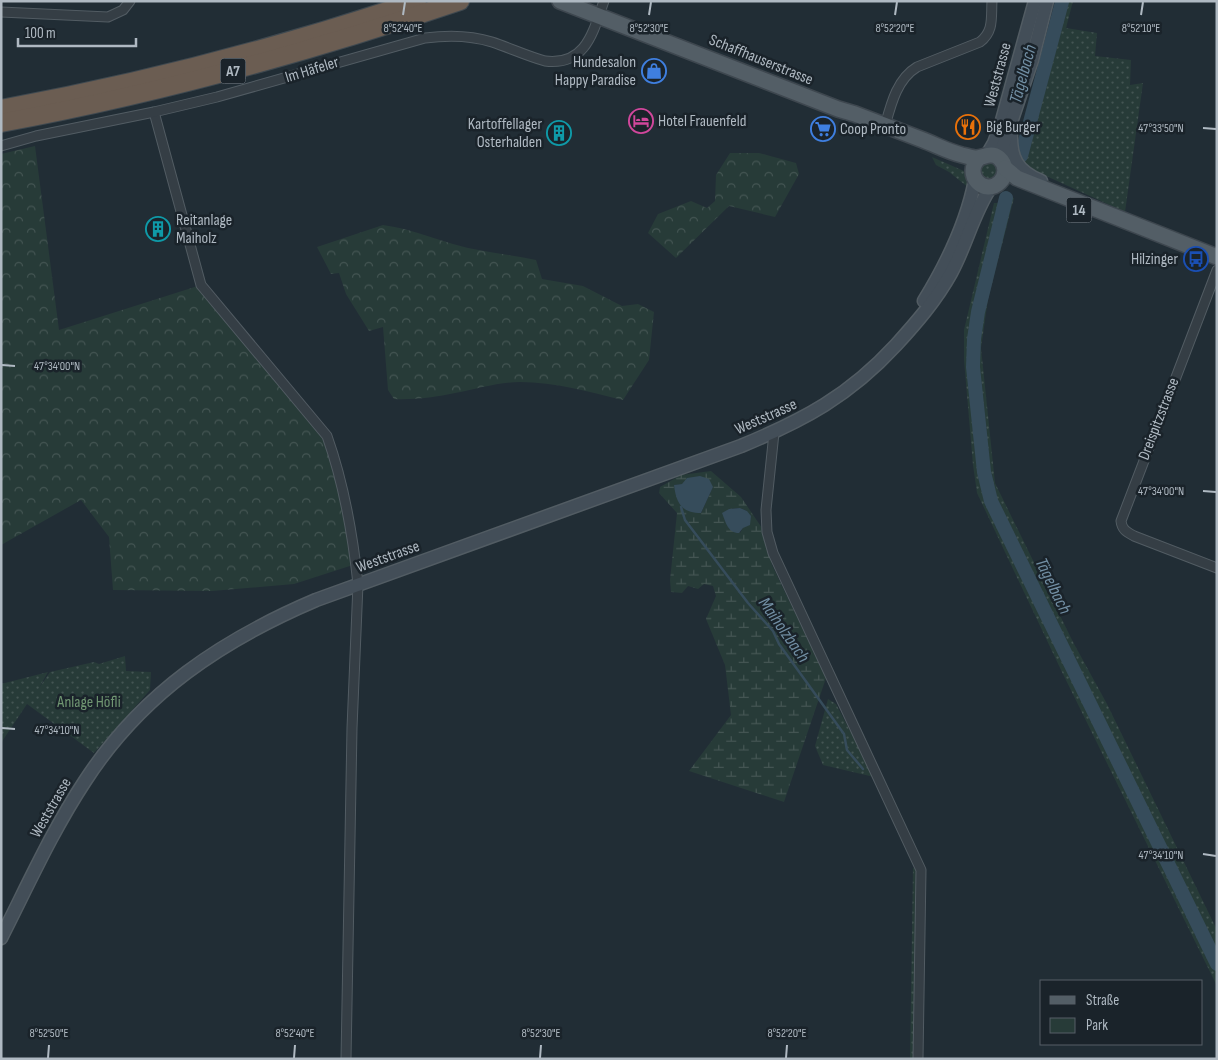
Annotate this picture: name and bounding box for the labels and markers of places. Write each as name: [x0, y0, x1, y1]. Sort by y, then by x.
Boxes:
place label: Hundesalon Happy Paradise: [555, 53, 636, 90]
shop icon: Hundesalon Happy Paradise: [641, 58, 667, 84]
hotel icon: Hotel Frauenfeld: [628, 108, 654, 134]
place label: Hotel Frauenfeld: [658, 112, 746, 131]
restaurant icon: Big Burger: [955, 114, 981, 140]
place label: Kartoffellager Osterhalden: [468, 115, 542, 152]
supermarket icon: Coop Pronto: [810, 116, 836, 142]
place label: Big Burger: [986, 118, 1041, 137]
building icon: Kartoffellager Osterhalden: [546, 120, 572, 146]
place label: Coop Pronto: [840, 120, 906, 139]
place label: Reitanlage Maiholz: [176, 211, 232, 248]
building icon: Reitanlage Maiholz: [145, 216, 171, 242]
bus stop icon: Hilzinger: [1183, 246, 1209, 272]
place label: Hilzinger: [1131, 250, 1178, 269]

